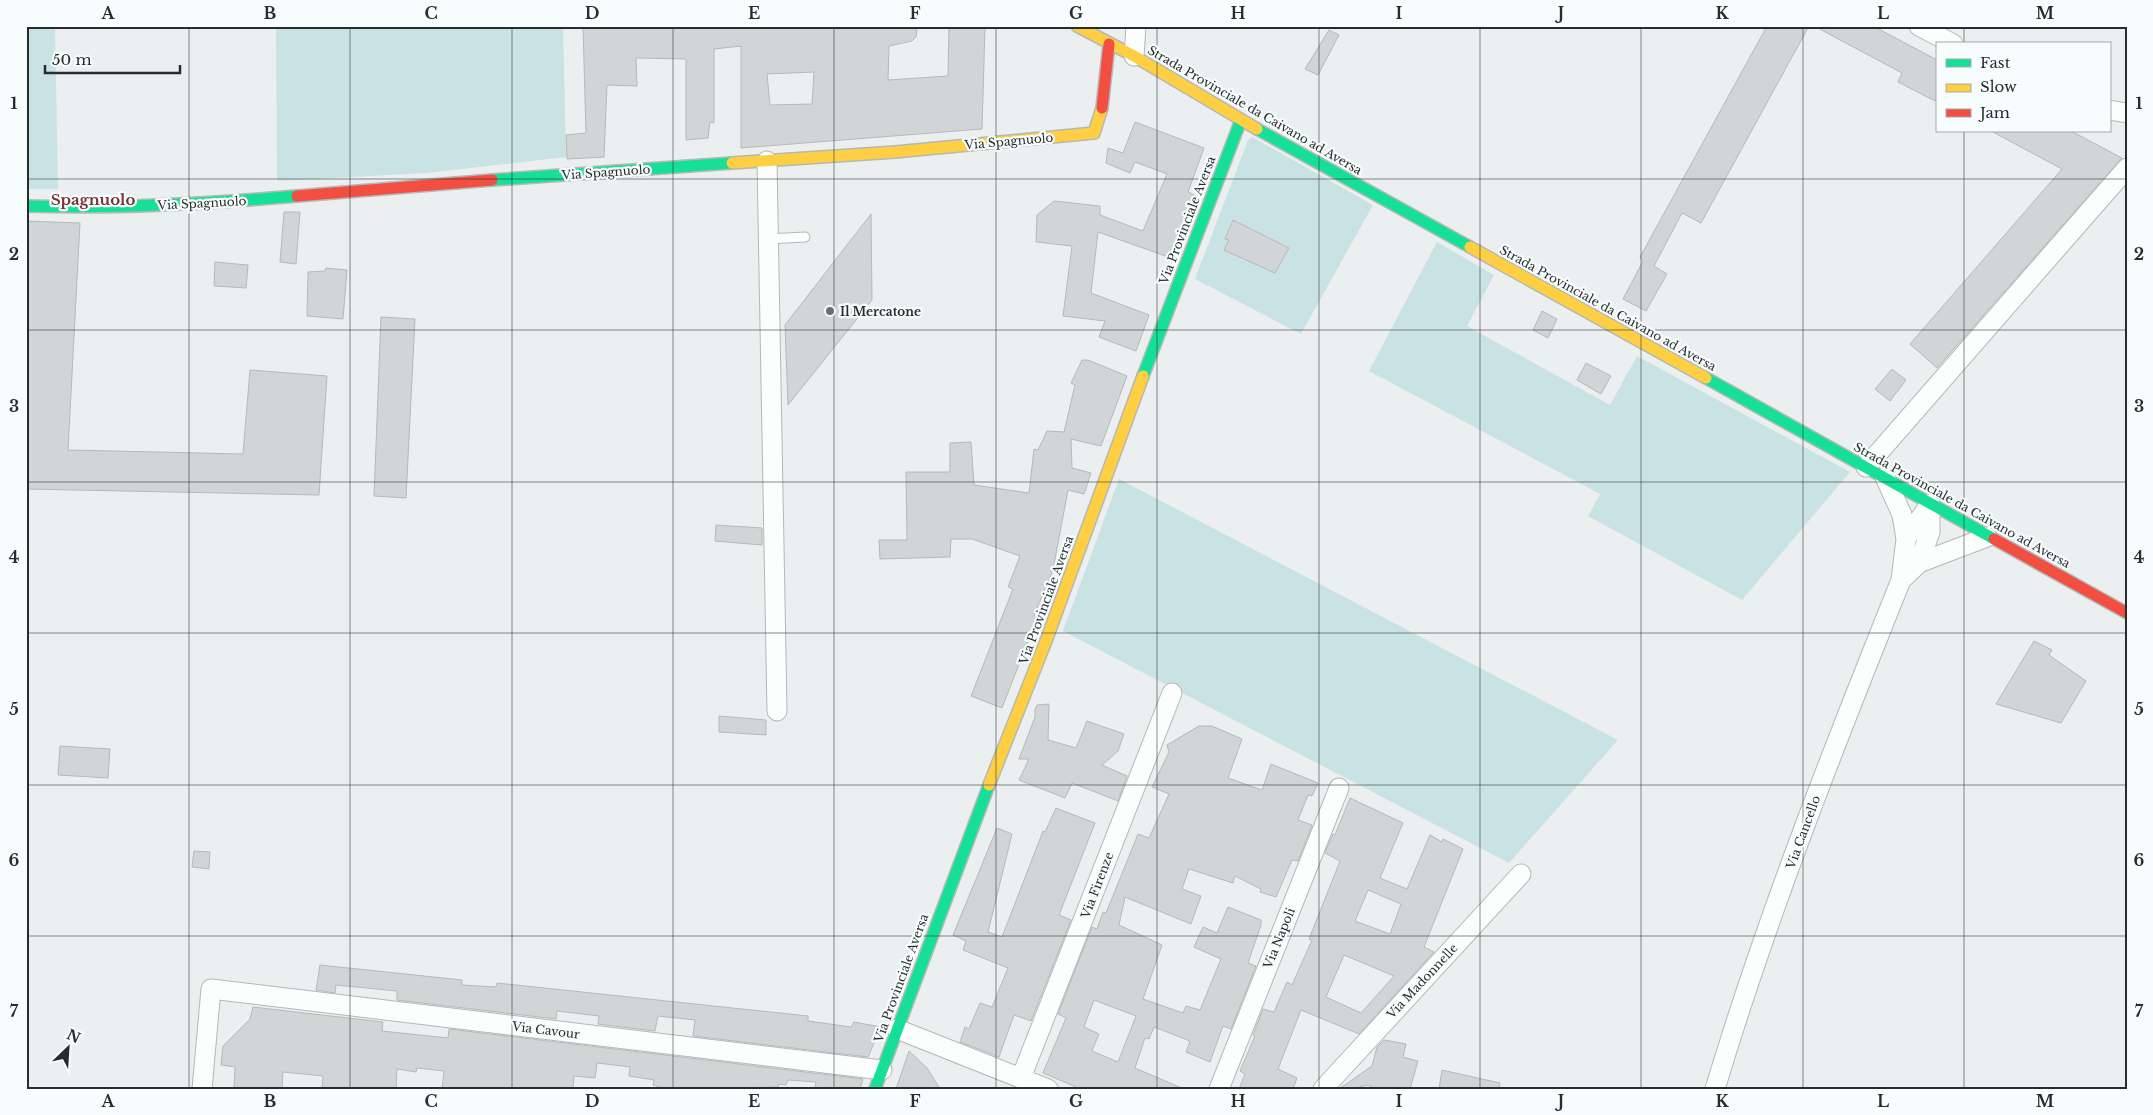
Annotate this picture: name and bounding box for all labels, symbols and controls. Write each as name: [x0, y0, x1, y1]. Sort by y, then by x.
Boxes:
text: A: [101, 3, 116, 23]
text: B: [264, 3, 277, 23]
text: C: [424, 3, 438, 23]
text: D: [585, 3, 599, 23]
text: E: [748, 3, 760, 23]
text: F: [909, 3, 921, 23]
text: G: [1069, 3, 1083, 23]
text: H: [1230, 3, 1246, 23]
text: I: [1396, 3, 1403, 23]
text: J: [1555, 3, 1564, 23]
text: K: [1715, 3, 1729, 23]
text: L: [1877, 3, 1889, 23]
text: M: [2036, 3, 2054, 23]
scale bar: [45, 42, 180, 74]
street label: Strada Provinciale da Caivano ad Aversa: [1145, 42, 1365, 178]
legend: [1936, 42, 2110, 132]
text: 50 m: [52, 50, 92, 69]
text: Fast: [1980, 53, 2011, 72]
text: Slow: [1980, 77, 2017, 96]
text: 1: [11, 93, 18, 113]
text: 1: [2136, 93, 2143, 113]
text: Jam: [1978, 103, 2010, 122]
street label: Via Spagnuolo: [963, 130, 1054, 152]
street label: Via Provinciale Aversa: [1155, 154, 1218, 287]
street label: Via Spagnuolo: [560, 161, 651, 183]
district label: Spagnuolo: [51, 190, 135, 209]
street label: Via Spagnuolo: [156, 193, 247, 213]
street label: Strada Provinciale da Caivano ad Aversa: [1497, 242, 1719, 374]
text: 2: [9, 244, 19, 264]
text: 2: [2134, 244, 2144, 264]
place label: Il Mercatone: [840, 304, 921, 319]
marker: Il Mercatone: [824, 305, 836, 317]
text: 3: [9, 396, 19, 416]
text: 3: [2134, 396, 2144, 416]
street label: Strada Provinciale da Caivano ad Aversa: [1851, 439, 2073, 571]
street label: Via Provinciale Aversa: [1015, 533, 1076, 667]
text: 4: [9, 547, 19, 567]
text: 4: [2134, 547, 2144, 567]
text: 5: [9, 699, 19, 719]
text: 5: [2134, 699, 2144, 719]
street label: Via Cancello: [1782, 793, 1823, 872]
text: 6: [9, 850, 20, 870]
street label: Via Firenze: [1077, 850, 1117, 921]
text: 6: [2134, 850, 2145, 870]
street label: Via Napoli: [1260, 905, 1298, 972]
street label: Via Provinciale Aversa: [870, 911, 931, 1045]
street label: Via Madonnelle: [1383, 940, 1461, 1022]
text: 7: [10, 1001, 19, 1021]
text: 7: [2135, 1001, 2144, 1021]
street label: Via Cavour: [510, 1018, 581, 1042]
north arrow: [42, 1022, 92, 1072]
text: N: [64, 1025, 83, 1047]
text: A: [101, 1091, 116, 1111]
text: B: [264, 1091, 277, 1111]
text: C: [424, 1091, 438, 1111]
text: D: [585, 1091, 599, 1111]
text: E: [748, 1091, 760, 1111]
text: F: [909, 1091, 921, 1111]
text: G: [1069, 1091, 1083, 1111]
text: H: [1230, 1091, 1246, 1111]
text: I: [1396, 1091, 1403, 1111]
text: J: [1555, 1091, 1564, 1111]
text: K: [1715, 1091, 1729, 1111]
text: L: [1877, 1091, 1889, 1111]
text: M: [2036, 1091, 2054, 1111]

